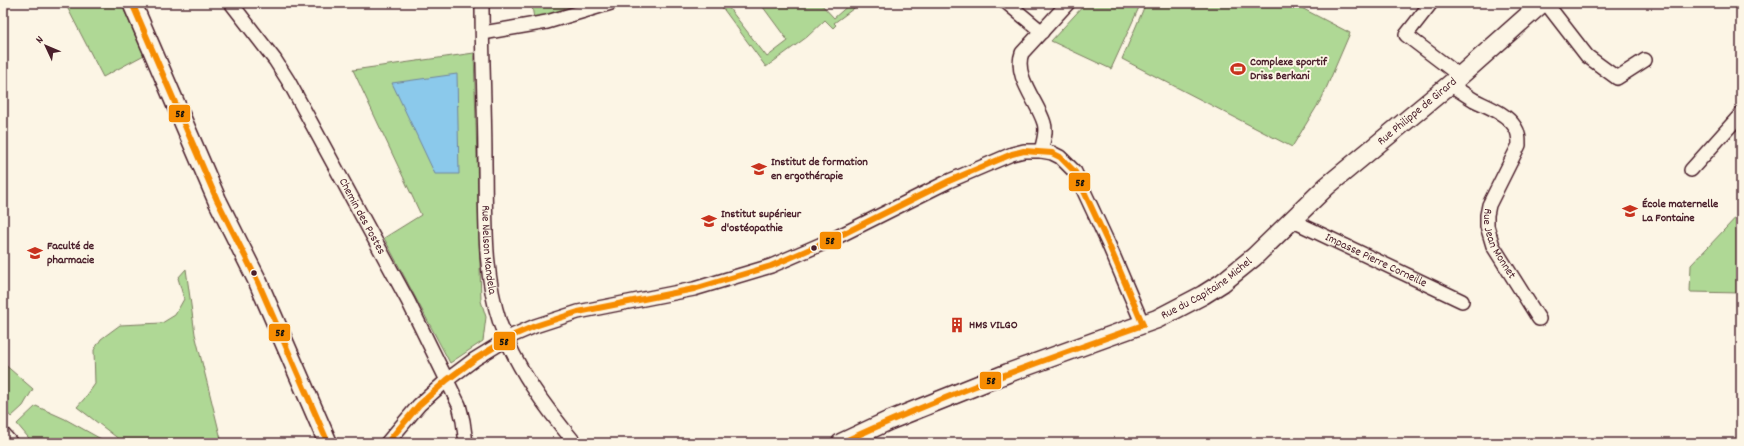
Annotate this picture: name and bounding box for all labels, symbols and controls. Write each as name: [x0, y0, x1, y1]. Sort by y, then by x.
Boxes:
north arrow: [26, 26, 66, 66]
text: N: [33, 33, 48, 48]
place label: Complexe sportif Driss Berkani: [1250, 54, 1328, 85]
sports icon: Complexe sportif Driss Berkani: [1229, 60, 1247, 78]
street label: Rue Philippe de Girard: [1374, 74, 1461, 149]
line badge: 58: [168, 104, 191, 123]
text: 58: [175, 107, 185, 123]
place label: Institut de formation en ergothérapie: [771, 154, 868, 185]
school or university icon: Institut de formation en ergothérapie: [750, 160, 768, 178]
line badge: 58: [1068, 172, 1091, 192]
street label: Chemin des Postes: [334, 175, 390, 258]
text: 58: [1075, 176, 1085, 192]
place label: École maternelle La Fontaine: [1642, 196, 1719, 227]
school or university icon: École maternelle La Fontaine: [1621, 202, 1639, 220]
street label: Rue Nelson Mandela: [477, 205, 501, 296]
place label: Institut supérieur d'ostéopathie: [721, 206, 802, 237]
street label: Rue Jean Monnet: [1479, 207, 1520, 283]
school or university icon: Institut supérieur d'ostéopathie: [700, 212, 718, 230]
street label: Impasse Pierre Corneille: [1322, 229, 1430, 292]
line badge: 58: [819, 231, 842, 250]
text: 58: [825, 234, 835, 250]
place label: Faculté de pharmacie: [47, 238, 95, 269]
unlabelled marker: [809, 243, 819, 253]
school or university icon: Faculté de pharmacie: [26, 244, 44, 262]
street label: Rue du Capitaine Michel: [1158, 253, 1256, 324]
unlabelled marker: [249, 268, 259, 278]
building icon: HMS VILGO: [948, 316, 966, 334]
place label: HMS VILGO: [969, 317, 1018, 334]
line badge: 58: [268, 323, 291, 342]
text: 58: [275, 326, 285, 342]
line badge: 58: [493, 331, 516, 351]
text: 58: [499, 335, 509, 351]
line badge: 58: [979, 371, 1002, 390]
text: 58: [986, 374, 996, 390]

